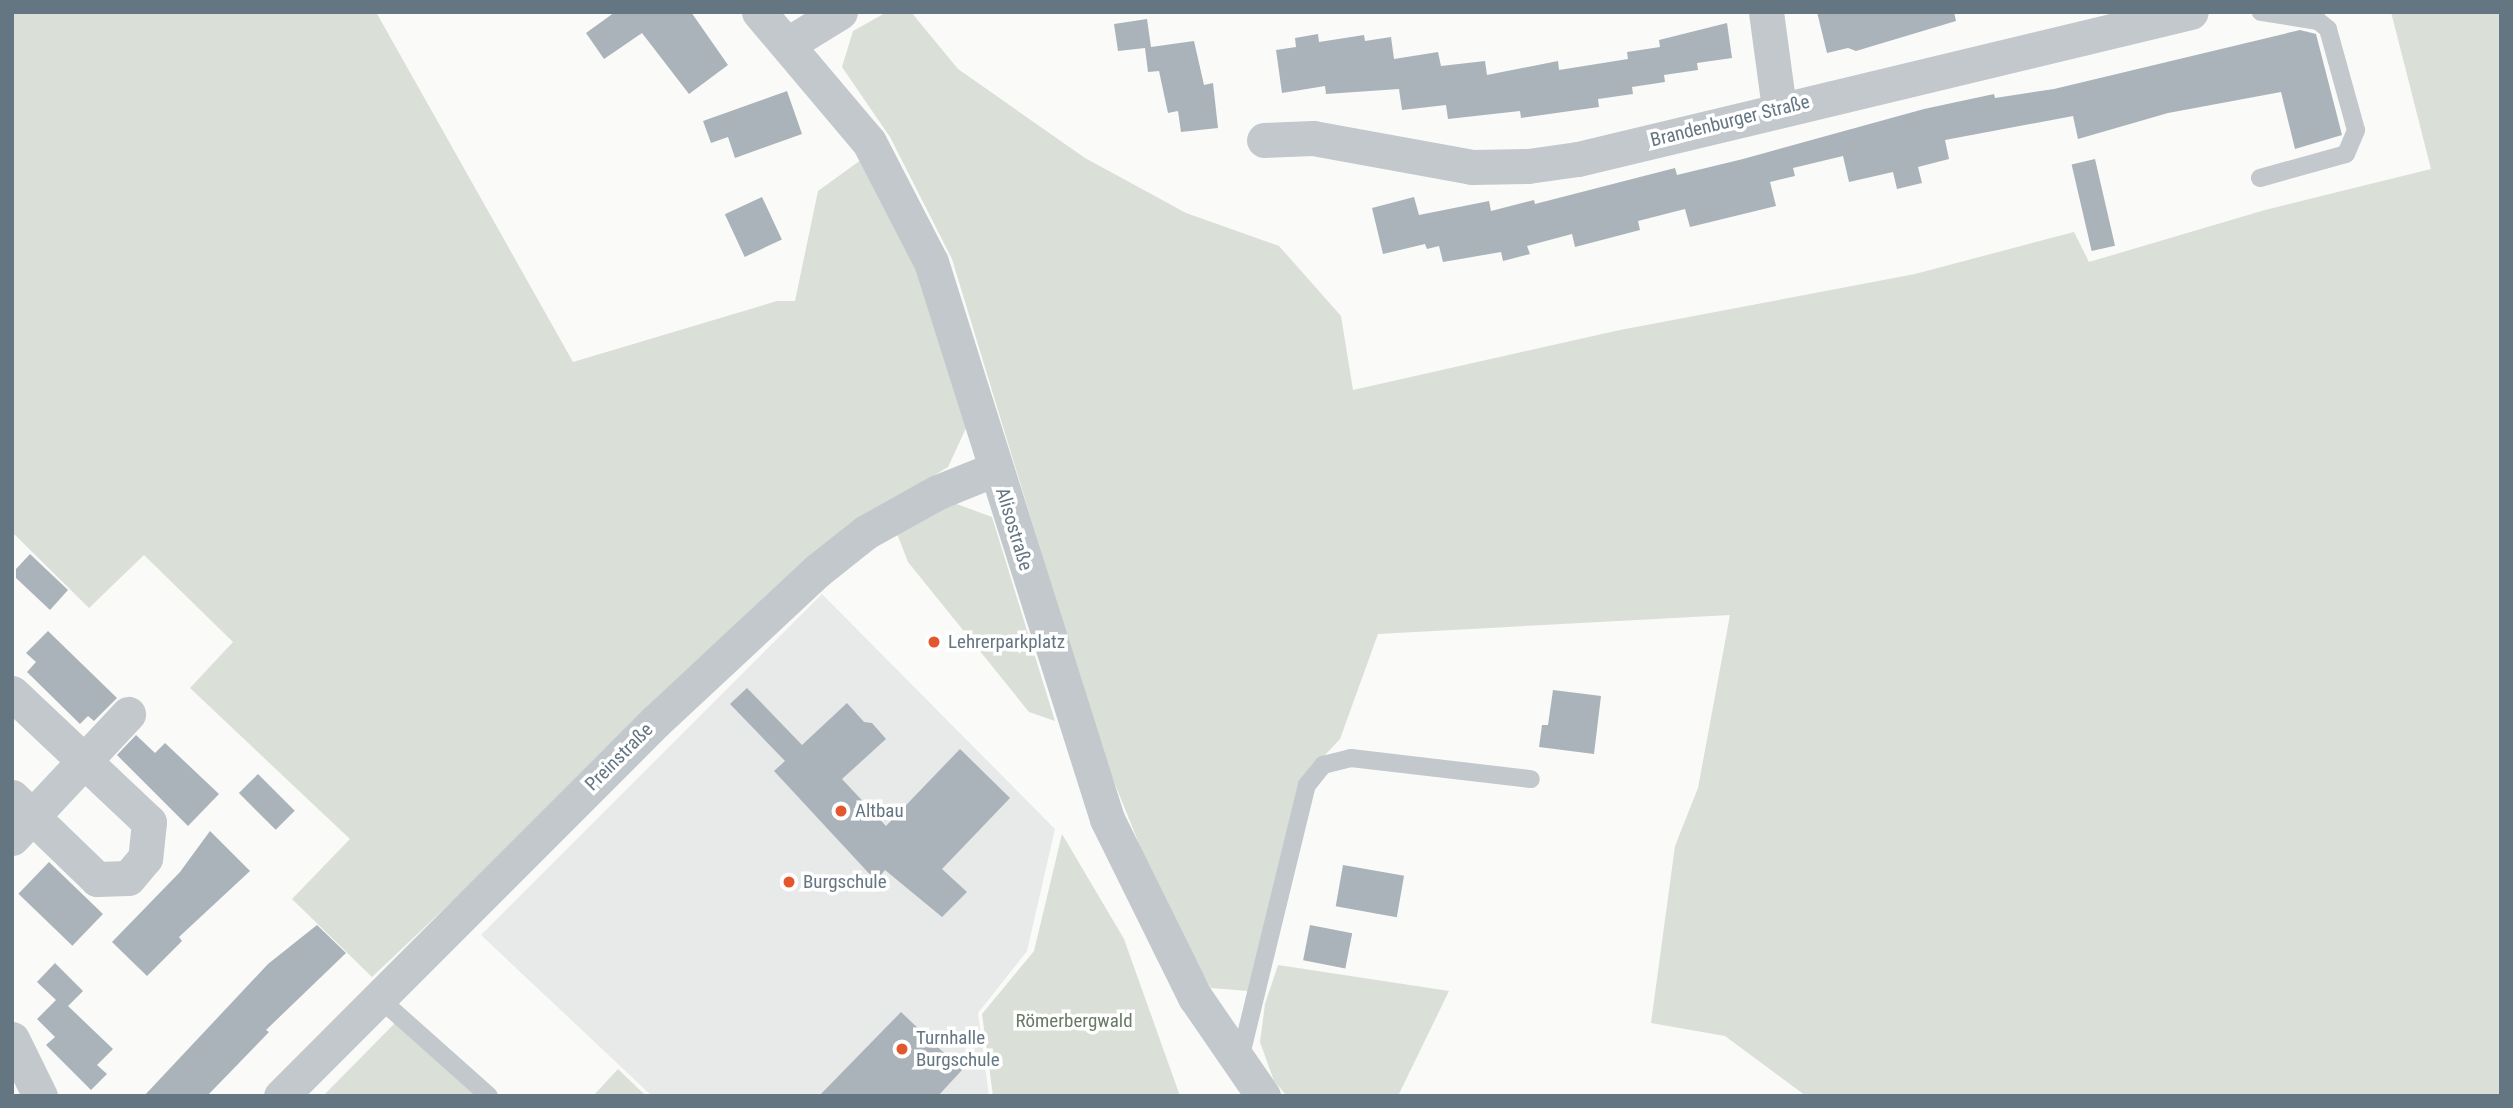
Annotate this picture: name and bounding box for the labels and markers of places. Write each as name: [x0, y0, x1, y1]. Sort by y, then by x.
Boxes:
place label: Lehrerparkplatz: [948, 631, 1065, 653]
marker: Lehrerparkplatz: [926, 634, 942, 650]
place label: Altbau: [855, 800, 904, 822]
marker: Altbau: [833, 803, 849, 819]
place label: Burgschule: [803, 871, 887, 893]
marker: Burgschule: [781, 874, 797, 890]
place label: Turnhalle Burgschule: [916, 1027, 1000, 1071]
marker: Turnhalle Burgschule: [894, 1041, 910, 1057]

